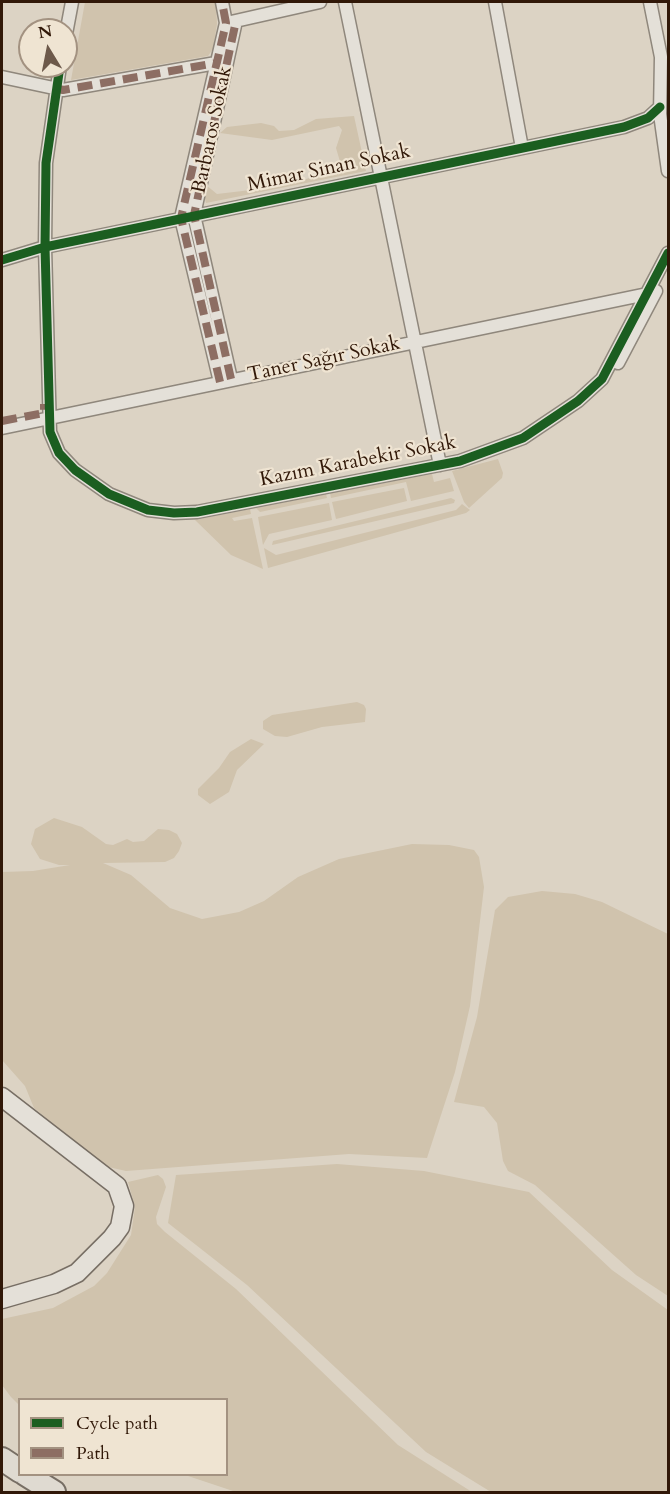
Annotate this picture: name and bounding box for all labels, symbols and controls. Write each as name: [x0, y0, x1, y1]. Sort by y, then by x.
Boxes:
north arrow: [18, 18, 78, 78]
text: N: [36, 20, 54, 44]
street label: Barbaros Sokak: [188, 64, 238, 196]
street label: Mimar Sinan Sokak: [245, 140, 413, 198]
street label: Taner Sağır Sokak: [245, 332, 403, 388]
street label: Kazım Karabekir Sokak: [258, 431, 458, 493]
legend: [18, 1398, 228, 1476]
text: Cycle path: [76, 1411, 158, 1436]
text: Path: [76, 1441, 110, 1466]

